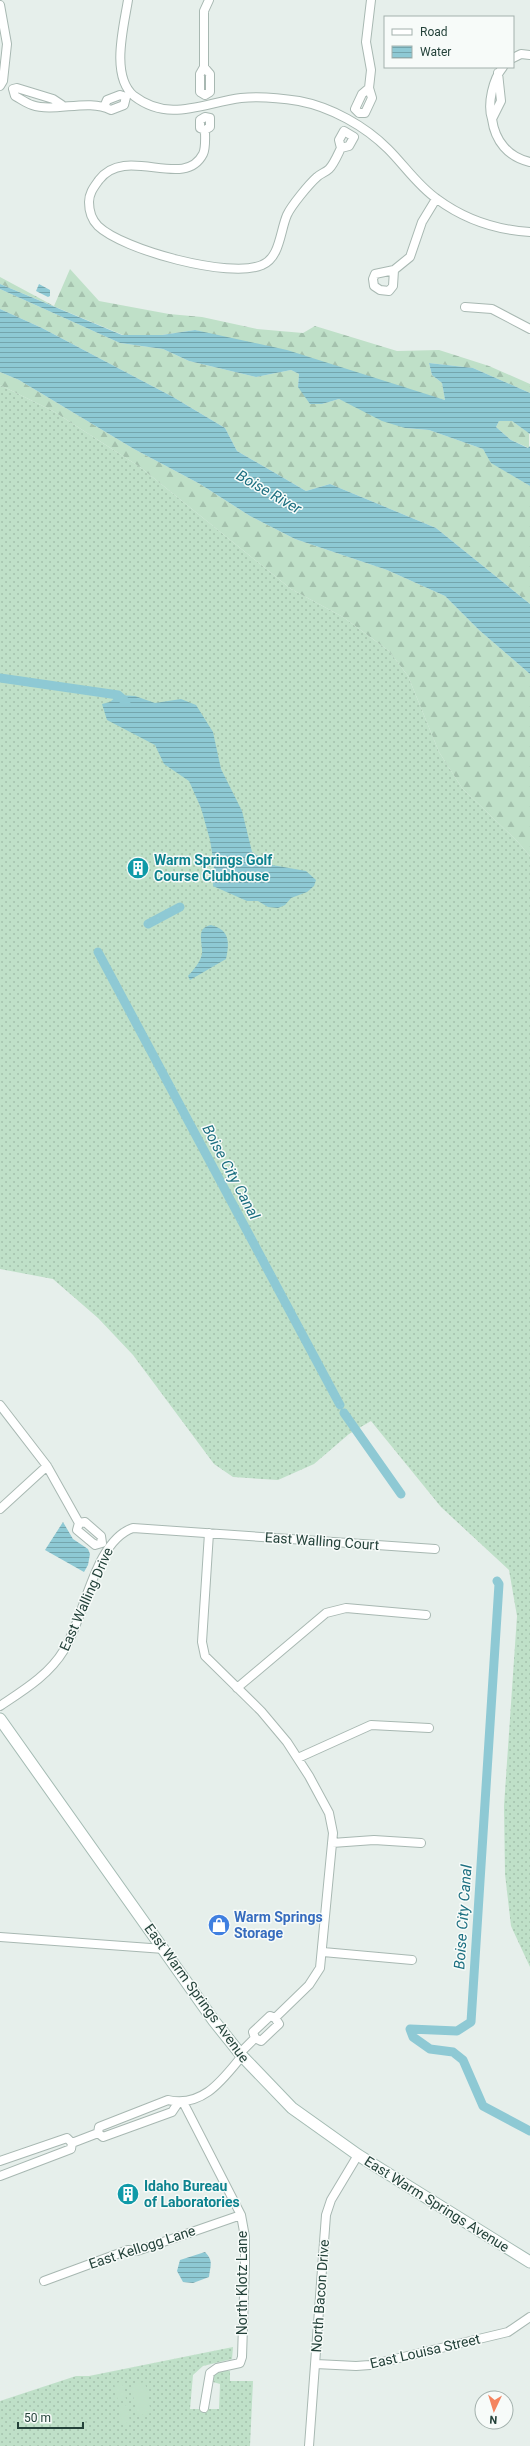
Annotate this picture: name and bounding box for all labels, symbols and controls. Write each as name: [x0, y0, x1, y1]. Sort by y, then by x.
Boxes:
legend: [384, 16, 514, 68]
text: Road: [420, 25, 448, 39]
text: Water: [420, 45, 451, 59]
water label: Boise River: [233, 466, 306, 518]
place label: Warm Springs Golf Course Clubhouse: [154, 852, 273, 884]
building icon: Warm Springs Golf Course Clubhouse: [125, 855, 151, 881]
water label: Boise City Canal: [198, 1121, 264, 1223]
street label: East Walling Court: [264, 1529, 380, 1553]
street label: East Walling Drive: [56, 1545, 116, 1653]
water label: Boise City Canal: [450, 1864, 476, 1970]
place label: Warm Springs Storage: [234, 1909, 323, 1941]
shop icon: Warm Springs Storage: [206, 1912, 232, 1938]
street label: East Warm Springs Avenue: [141, 1921, 253, 2065]
street label: East Warm Springs Avenue: [362, 2153, 512, 2255]
place label: Idaho Bureau of Laboratories: [144, 2178, 240, 2210]
building icon: Idaho Bureau of Laboratories: [115, 2181, 141, 2207]
street label: East Kellogg Lane: [87, 2222, 197, 2272]
street label: North Klotz Lane: [234, 2231, 250, 2335]
street label: North Bacon Drive: [308, 2239, 332, 2353]
street label: East Louisa Street: [368, 2330, 482, 2371]
north arrow: [474, 2390, 514, 2430]
scale bar: [18, 2404, 83, 2430]
text: 50 m: [24, 2411, 51, 2425]
text: N: [489, 2413, 498, 2426]

